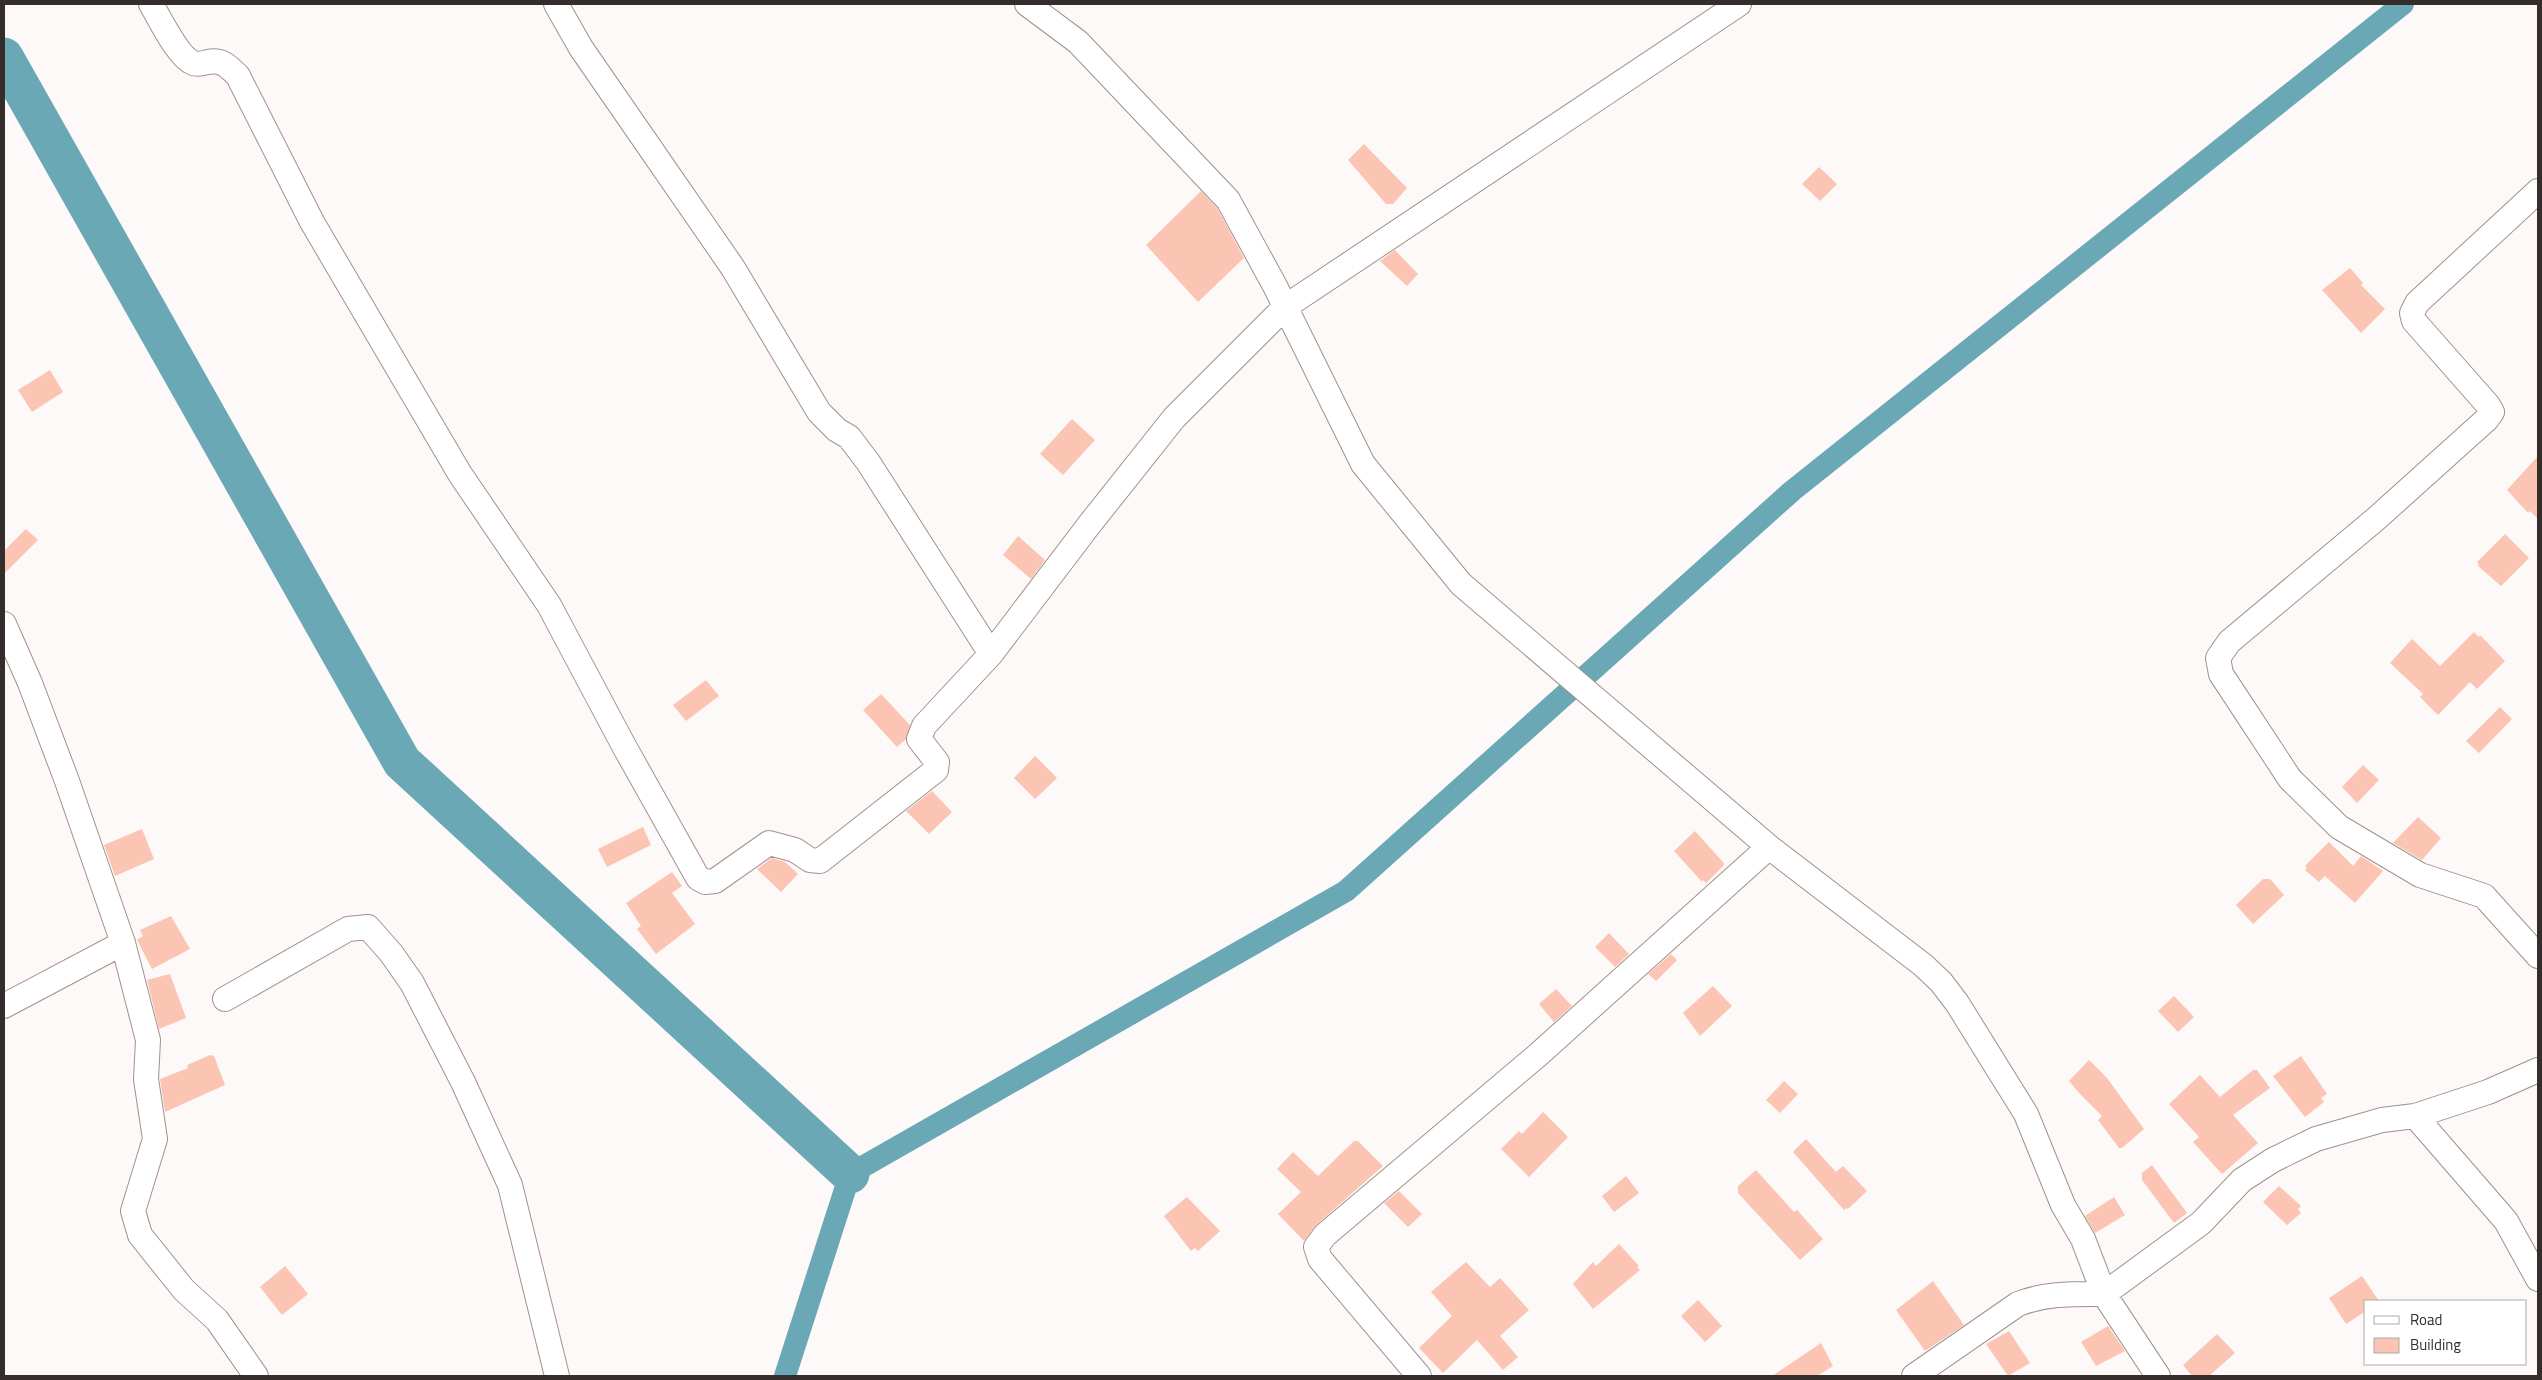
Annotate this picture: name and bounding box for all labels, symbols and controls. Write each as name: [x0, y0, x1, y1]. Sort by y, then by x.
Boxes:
legend: [2364, 1300, 2527, 1365]
text: Road: [2410, 1308, 2442, 1331]
text: Building: [2410, 1333, 2461, 1356]

